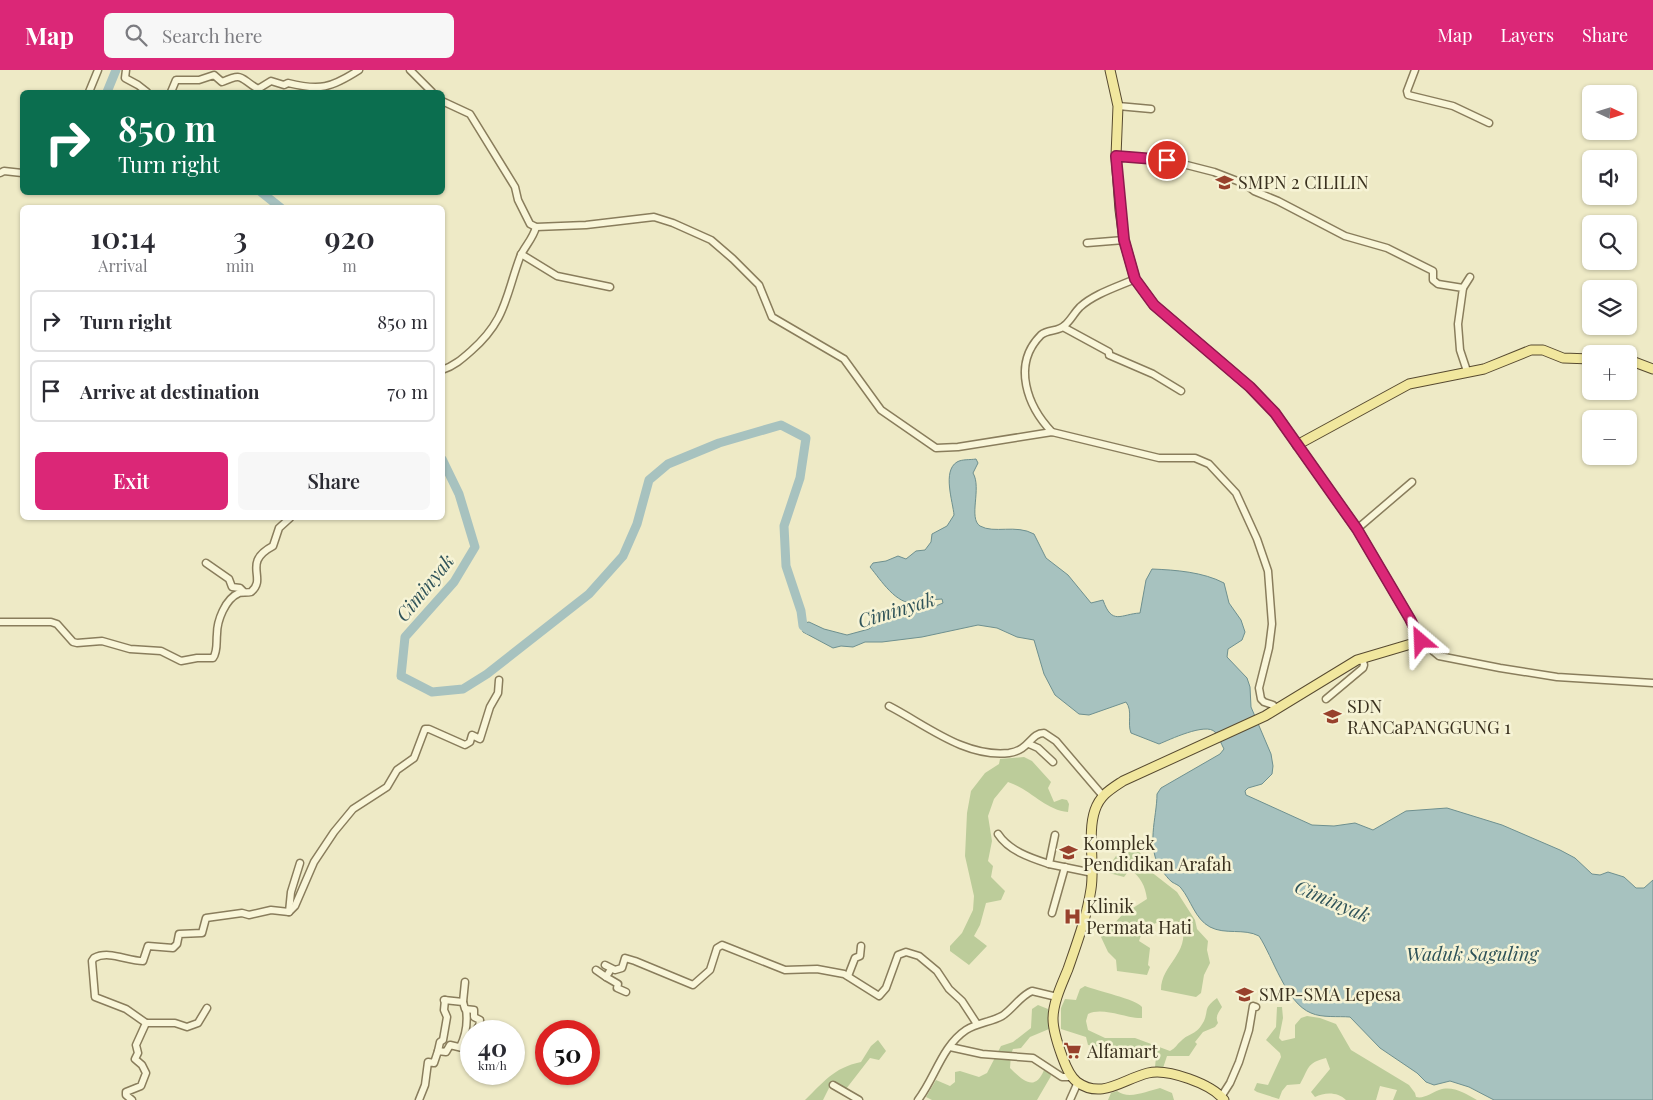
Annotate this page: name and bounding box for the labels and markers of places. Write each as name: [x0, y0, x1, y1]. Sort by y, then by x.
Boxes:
pin: [1146, 139, 1188, 181]
place label: SMPN 2 CILILIN: [1238, 170, 1369, 194]
school or university icon: SMPN 2 CILILIN: [1214, 172, 1234, 192]
place label: SDN RANCaPANGGUNG 1: [1347, 694, 1511, 739]
school or university icon: SDN RANCaPANGGUNG 1: [1323, 706, 1343, 726]
place label: Komplek Pendidikan Arafah: [1083, 831, 1232, 876]
school or university icon: Komplek Pendidikan Arafah: [1059, 843, 1079, 863]
place label: Klinik Permata Hati: [1086, 894, 1192, 939]
hospital icon: Klinik Permata Hati: [1062, 906, 1082, 926]
place label: SMP-SMA Lepesa: [1259, 982, 1401, 1006]
school or university icon: SMP-SMA Lepesa: [1235, 984, 1255, 1004]
place label: Alfamart: [1086, 1039, 1158, 1063]
supermarket icon: Alfamart: [1063, 1041, 1083, 1061]

